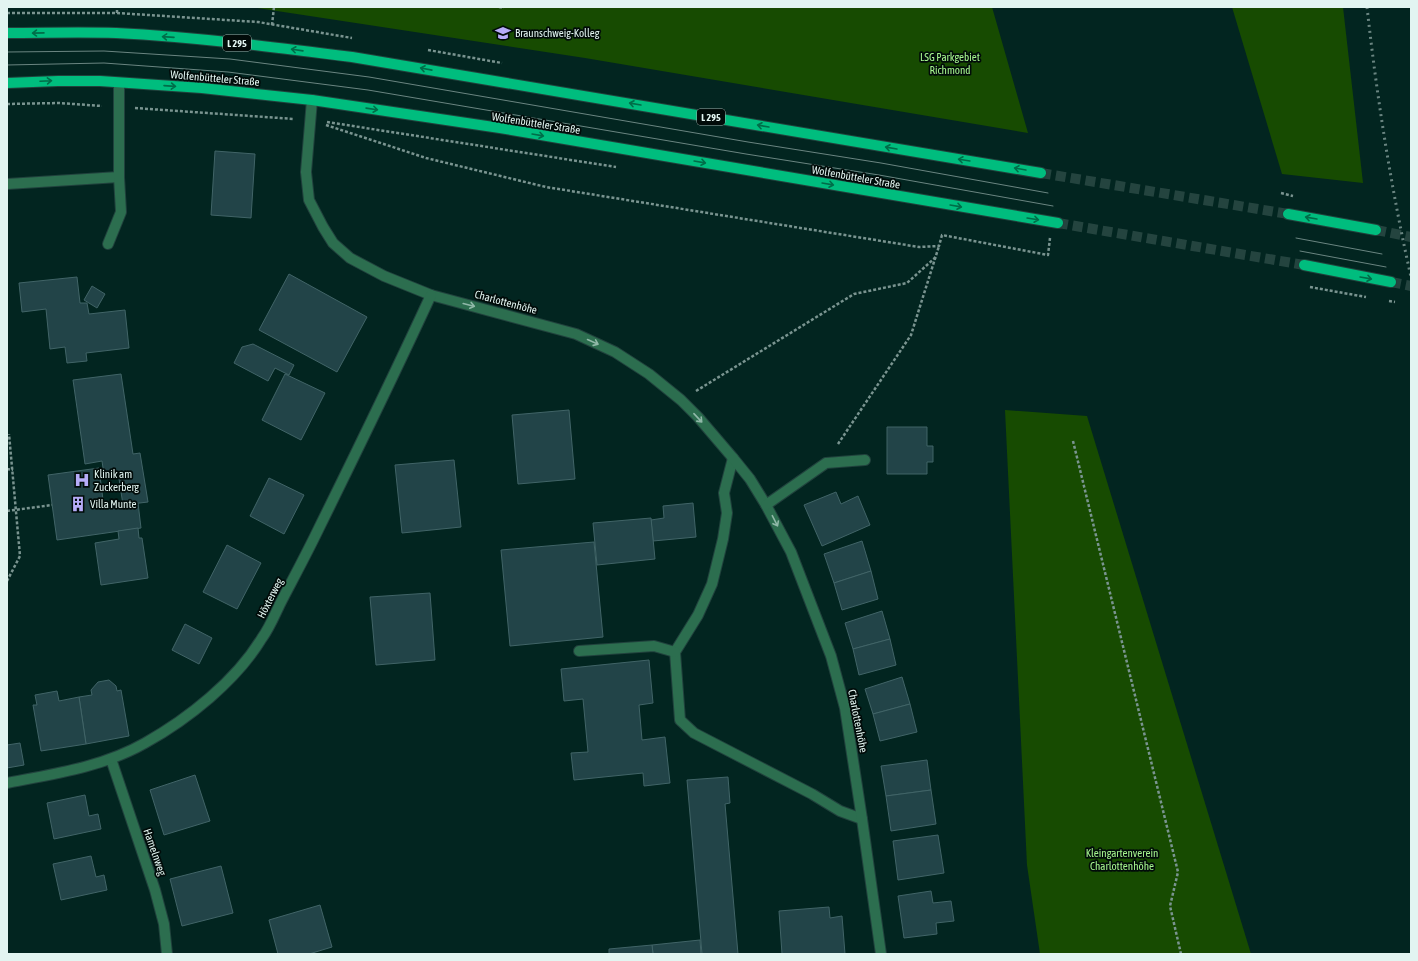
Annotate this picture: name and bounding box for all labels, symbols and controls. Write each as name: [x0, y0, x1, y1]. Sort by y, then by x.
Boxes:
school or university icon: Braunschweig-Kolleg: [494, 24, 512, 42]
place label: Braunschweig-Kolleg: [515, 27, 600, 39]
one-way arrow: [32, 29, 45, 37]
one-way arrow: [162, 34, 175, 41]
road number: L 295: [223, 35, 251, 51]
one-way arrow: [291, 46, 304, 53]
park label: LSG Parkgebiet Richmond: [920, 51, 980, 76]
one-way arrow: [420, 64, 433, 72]
street label: Wolfenbütteler Straße: [170, 68, 260, 88]
one-way arrow: [39, 78, 52, 85]
one-way arrow: [164, 82, 177, 89]
one-way arrow: [629, 99, 642, 107]
one-way arrow: [365, 105, 378, 113]
road number: L 295: [697, 109, 725, 125]
street label: Wolfenbütteler Straße: [491, 110, 581, 136]
one-way arrow: [757, 122, 770, 130]
one-way arrow: [531, 131, 544, 139]
one-way arrow: [885, 144, 898, 152]
one-way arrow: [958, 156, 971, 164]
one-way arrow: [693, 159, 706, 167]
street label: Wolfenbütteler Straße: [811, 163, 901, 191]
one-way arrow: [1014, 165, 1027, 173]
one-way arrow: [821, 180, 834, 188]
one-way arrow: [949, 203, 962, 211]
one-way arrow: [1305, 214, 1318, 222]
one-way arrow: [1026, 215, 1039, 223]
one-way arrow: [1360, 274, 1373, 282]
street label: Charlottenhöhe: [474, 288, 538, 316]
one-way arrow: [462, 301, 475, 309]
one-way arrow: [587, 339, 599, 346]
one-way arrow: [693, 412, 702, 423]
place label: Klinik am Zuckerberg: [94, 468, 139, 493]
hospital icon: Klinik am Zuckerberg: [73, 471, 91, 489]
building icon: Villa Munte: [69, 495, 87, 513]
place label: Villa Munte: [90, 498, 136, 510]
one-way arrow: [772, 515, 779, 527]
street label: Höxterweg: [255, 576, 285, 620]
street label: Charlottenhöhe: [846, 688, 870, 754]
street label: Hamelnweg: [141, 827, 169, 877]
park label: Kleingartenverein Charlottenhöhe: [1086, 847, 1158, 872]

